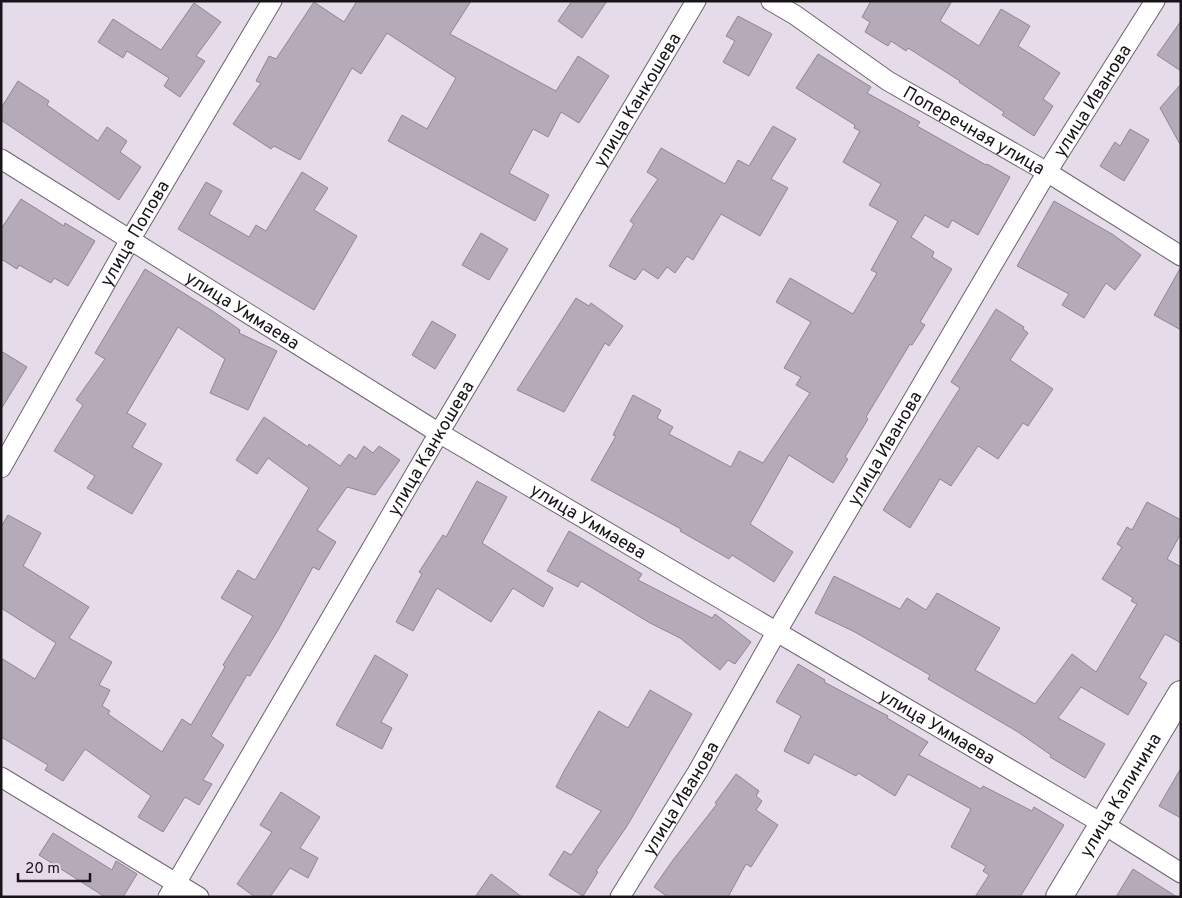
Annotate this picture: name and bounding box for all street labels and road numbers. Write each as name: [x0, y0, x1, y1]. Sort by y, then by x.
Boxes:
street label: улица Канкошева: [590, 29, 687, 172]
street label: улица Иванова: [1049, 41, 1138, 162]
street label: Поперечная улица: [898, 82, 1049, 181]
street label: улица Попова: [96, 177, 176, 291]
street label: улица Уммаева: [180, 267, 303, 356]
street label: улица Канкошева: [383, 377, 480, 520]
street label: улица Иванова: [843, 388, 928, 510]
street label: улица Уммаева: [525, 479, 650, 565]
street label: улица Уммаева: [874, 685, 999, 771]
street label: улица Калинина: [1075, 729, 1168, 862]
street label: улица Иванова: [639, 738, 725, 860]

